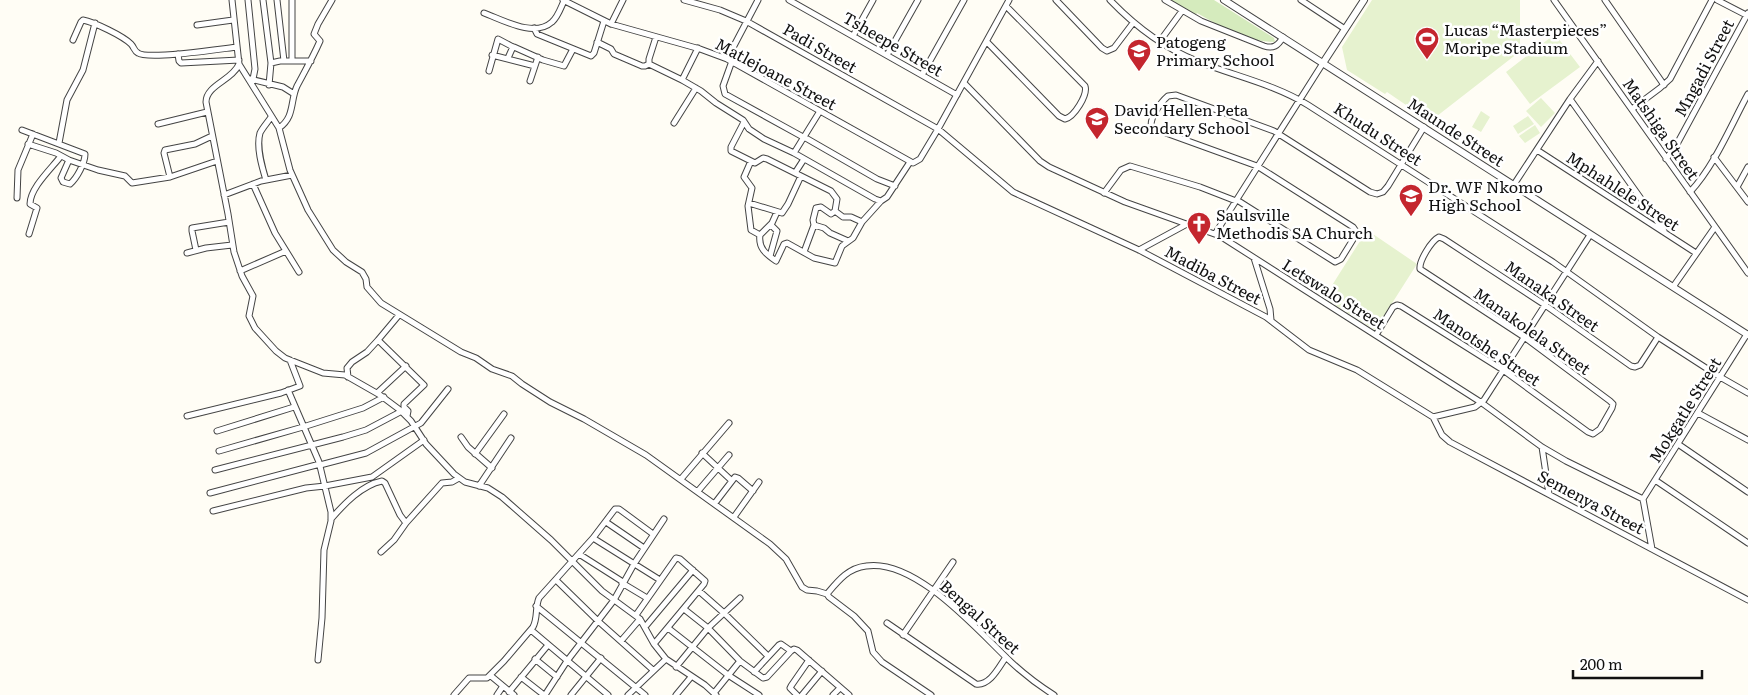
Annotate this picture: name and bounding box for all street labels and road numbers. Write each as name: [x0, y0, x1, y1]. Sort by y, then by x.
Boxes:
street label: Tsheepe Street: [839, 5, 949, 82]
street label: Mngadi Street: [1667, 14, 1739, 121]
street label: Padi Street: [779, 16, 863, 78]
street label: Matlejoane Street: [711, 31, 842, 116]
street label: Matshiga Street: [1618, 73, 1706, 185]
street label: Maunde Street: [1403, 91, 1510, 172]
street label: Khudu Street: [1330, 96, 1428, 171]
street label: Mphahlele Street: [1562, 144, 1685, 236]
street label: Madiba Street: [1161, 239, 1267, 310]
street label: Letswalo Street: [1278, 252, 1391, 335]
street label: Manaka Street: [1500, 254, 1605, 337]
street label: Manakolela Street: [1469, 281, 1597, 380]
street label: Manotshe Street: [1429, 301, 1547, 391]
street label: Mokgatle Street: [1642, 352, 1727, 467]
street label: Semenya Street: [1534, 463, 1649, 540]
street label: Bengal Street: [935, 574, 1027, 659]

